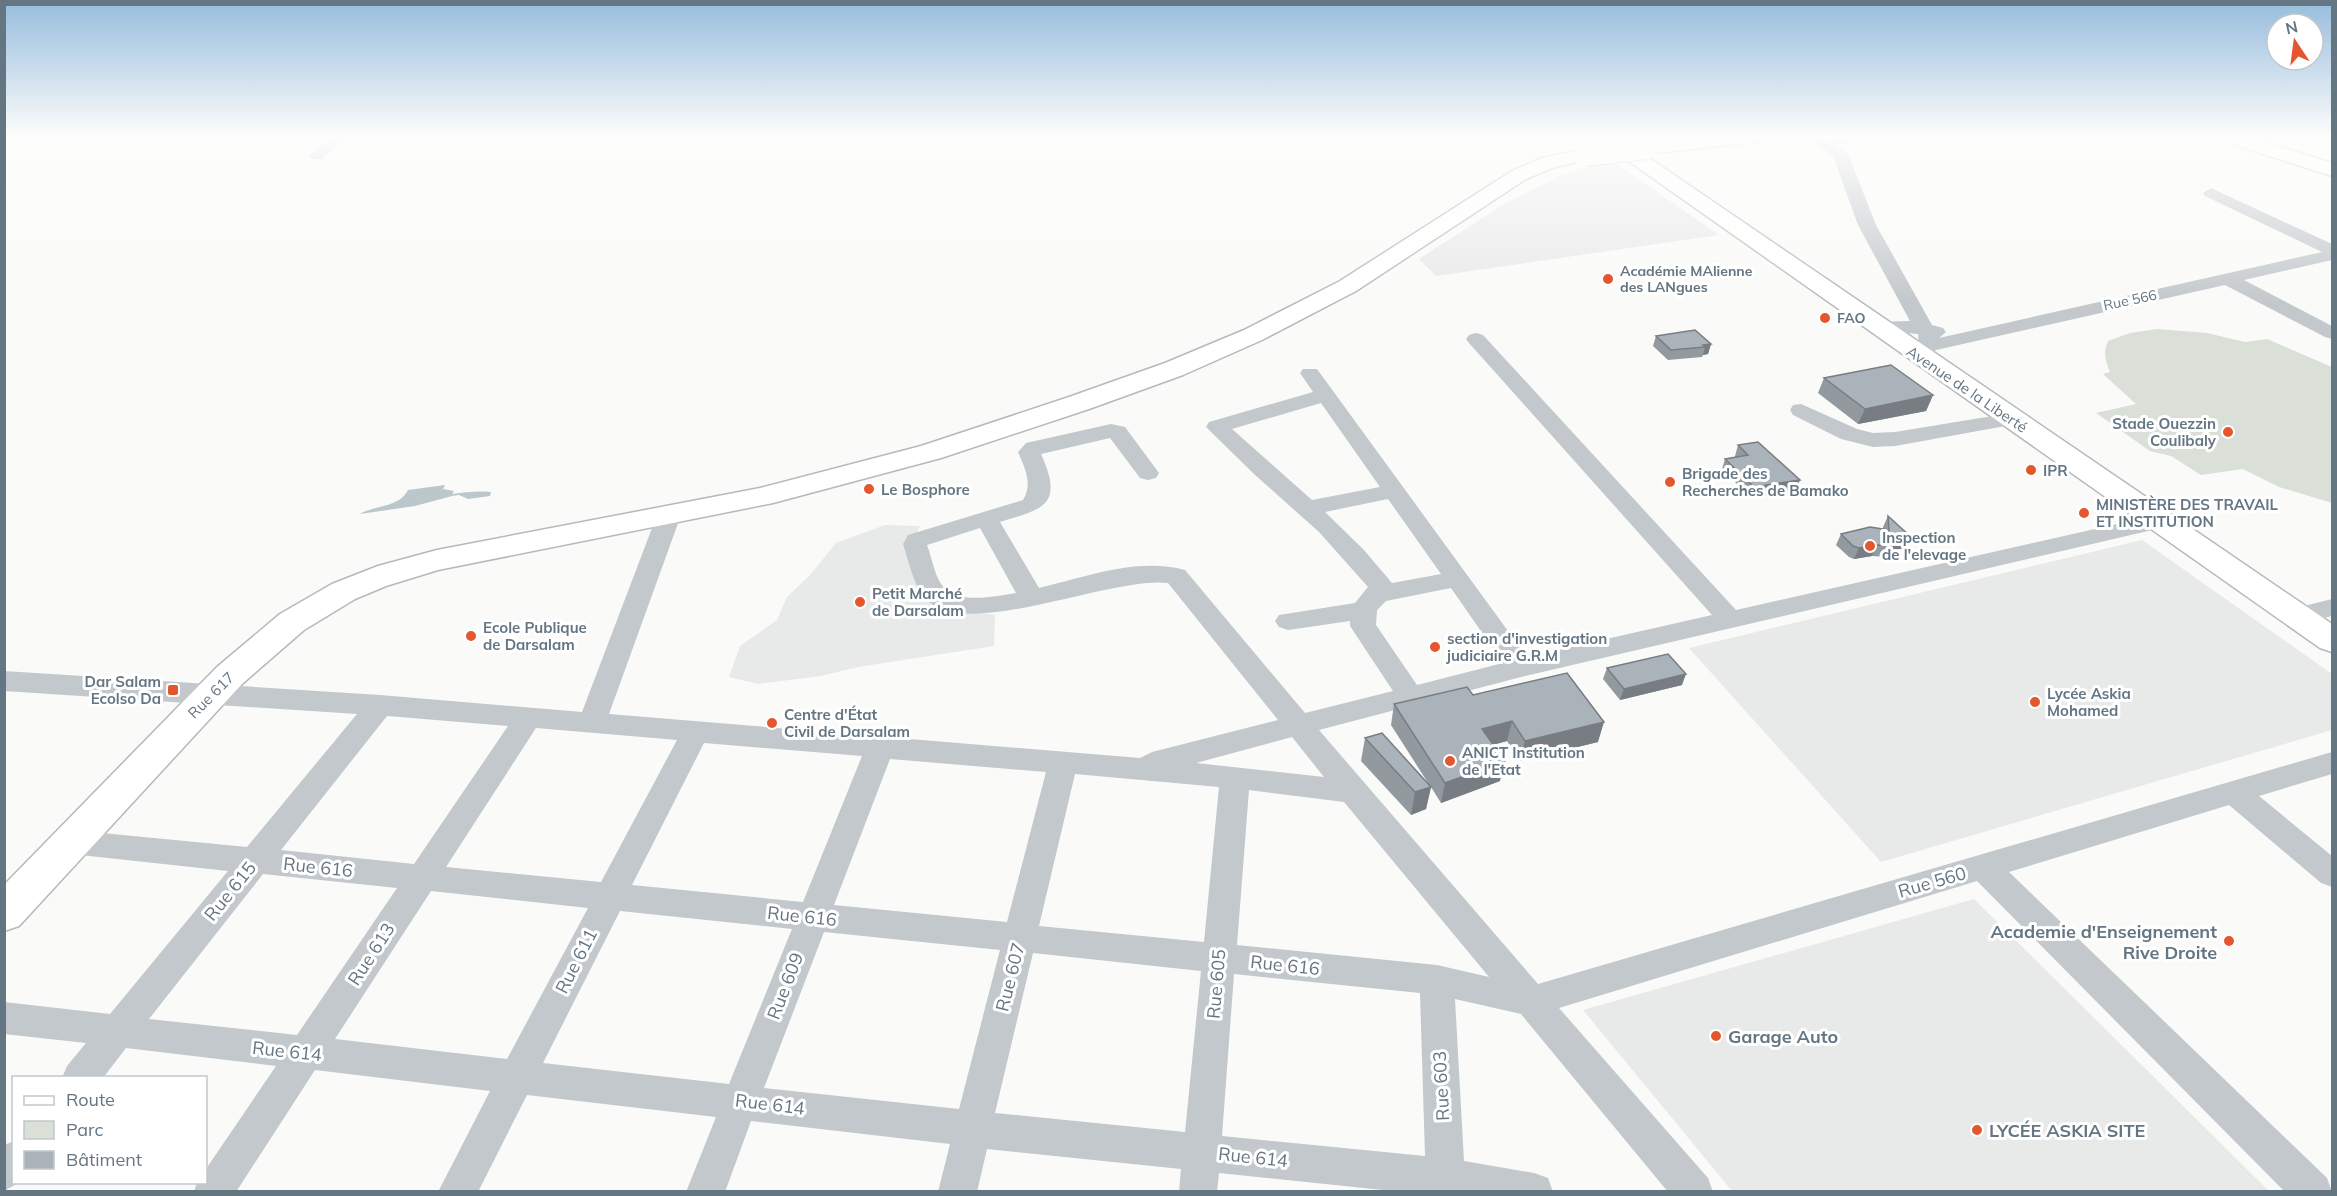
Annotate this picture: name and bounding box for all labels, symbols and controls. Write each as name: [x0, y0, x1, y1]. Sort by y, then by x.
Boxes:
north arrow: [2265, 12, 2325, 72]
text: N: [2283, 16, 2300, 38]
place label: Académie MAlienne des LANgues: [1620, 262, 1753, 296]
marker: Académie MAlienne des LANgues: [1601, 272, 1615, 286]
street label: Rue 566: [2102, 286, 2158, 314]
place label: FAO: [1837, 309, 1866, 327]
marker: FAO: [1818, 311, 1832, 325]
street label: Avenue de la Liberté: [1903, 341, 2031, 437]
place label: Stade Ouezzin Coulibaly: [2112, 414, 2217, 450]
marker: Stade Ouezzin Coulibaly: [2221, 425, 2235, 439]
place label: IPR: [2043, 461, 2068, 480]
marker: IPR: [2024, 463, 2038, 477]
place label: Brigade des Recherches de Bamako: [1682, 464, 1849, 500]
marker: Brigade des Recherches de Bamako: [1663, 475, 1677, 489]
place label: Le Bosphore: [881, 480, 970, 499]
marker: Le Bosphore: [862, 482, 876, 496]
place label: MINISTÈRE DES TRAVAIL ET INSTITUTION: [2096, 495, 2279, 531]
marker: MINISTÈRE DES TRAVAIL ET INSTITUTION: [2077, 506, 2091, 520]
place label: Inspection de l'elevage: [1882, 528, 1966, 564]
marker: Inspection de l'elevage: [1863, 539, 1877, 553]
place label: Petit Marché de Darsalam: [872, 584, 964, 620]
marker: Petit Marché de Darsalam: [853, 595, 867, 609]
place label: Ecole Publique de Darsalam: [483, 618, 587, 654]
marker: Ecole Publique de Darsalam: [464, 629, 478, 643]
place label: section d'investigation judiciaire G.R.M: [1446, 629, 1607, 665]
marker: section d'investigation judiciaire G.R.M: [1428, 640, 1442, 654]
street label: Rue 617: [184, 668, 238, 722]
place label: Dar Salam Ecolso Da: [85, 672, 161, 708]
marker: Dar Salam Ecolso Da: [166, 683, 180, 697]
place label: Lycée Askia Mohamed: [2047, 684, 2131, 720]
marker: Lycée Askia Mohamed: [2028, 695, 2042, 709]
place label: Centre d'État Civil de Darsalam: [784, 705, 910, 741]
marker: Centre d'État Civil de Darsalam: [765, 716, 779, 730]
place label: ANICT Institution de l'Etat: [1462, 743, 1585, 779]
marker: ANICT Institution de l'Etat: [1443, 754, 1457, 768]
street label: Rue 616: [282, 852, 354, 882]
street label: Rue 615: [199, 857, 261, 925]
street label: Rue 560: [1895, 861, 1969, 903]
street label: Rue 616: [766, 901, 838, 931]
street label: Rue 613: [342, 918, 400, 990]
place label: Academie d'Enseignement Rive Droite: [1990, 920, 2217, 964]
street label: Rue 611: [550, 925, 602, 997]
marker: Academie d'Enseignement Rive Droite: [2222, 934, 2236, 948]
street label: Rue 607: [990, 940, 1030, 1014]
street label: Rue 605: [1202, 948, 1231, 1020]
street label: Rue 609: [762, 949, 808, 1023]
street label: Rue 616: [1249, 950, 1321, 980]
place label: Garage Auto: [1728, 1025, 1838, 1048]
marker: Garage Auto: [1709, 1029, 1723, 1043]
street label: Rue 614: [251, 1036, 323, 1066]
street label: Rue 603: [1428, 1051, 1454, 1121]
legend: [12, 1076, 207, 1184]
text: Route: [66, 1088, 115, 1111]
street label: Rue 614: [734, 1088, 806, 1120]
text: Parc: [66, 1118, 104, 1141]
place label: LYCÉE ASKIA SITE: [1989, 1119, 2145, 1142]
marker: LYCÉE ASKIA SITE: [1970, 1123, 1984, 1137]
street label: Rue 614: [1217, 1142, 1289, 1172]
text: Bâtiment: [66, 1148, 142, 1171]

